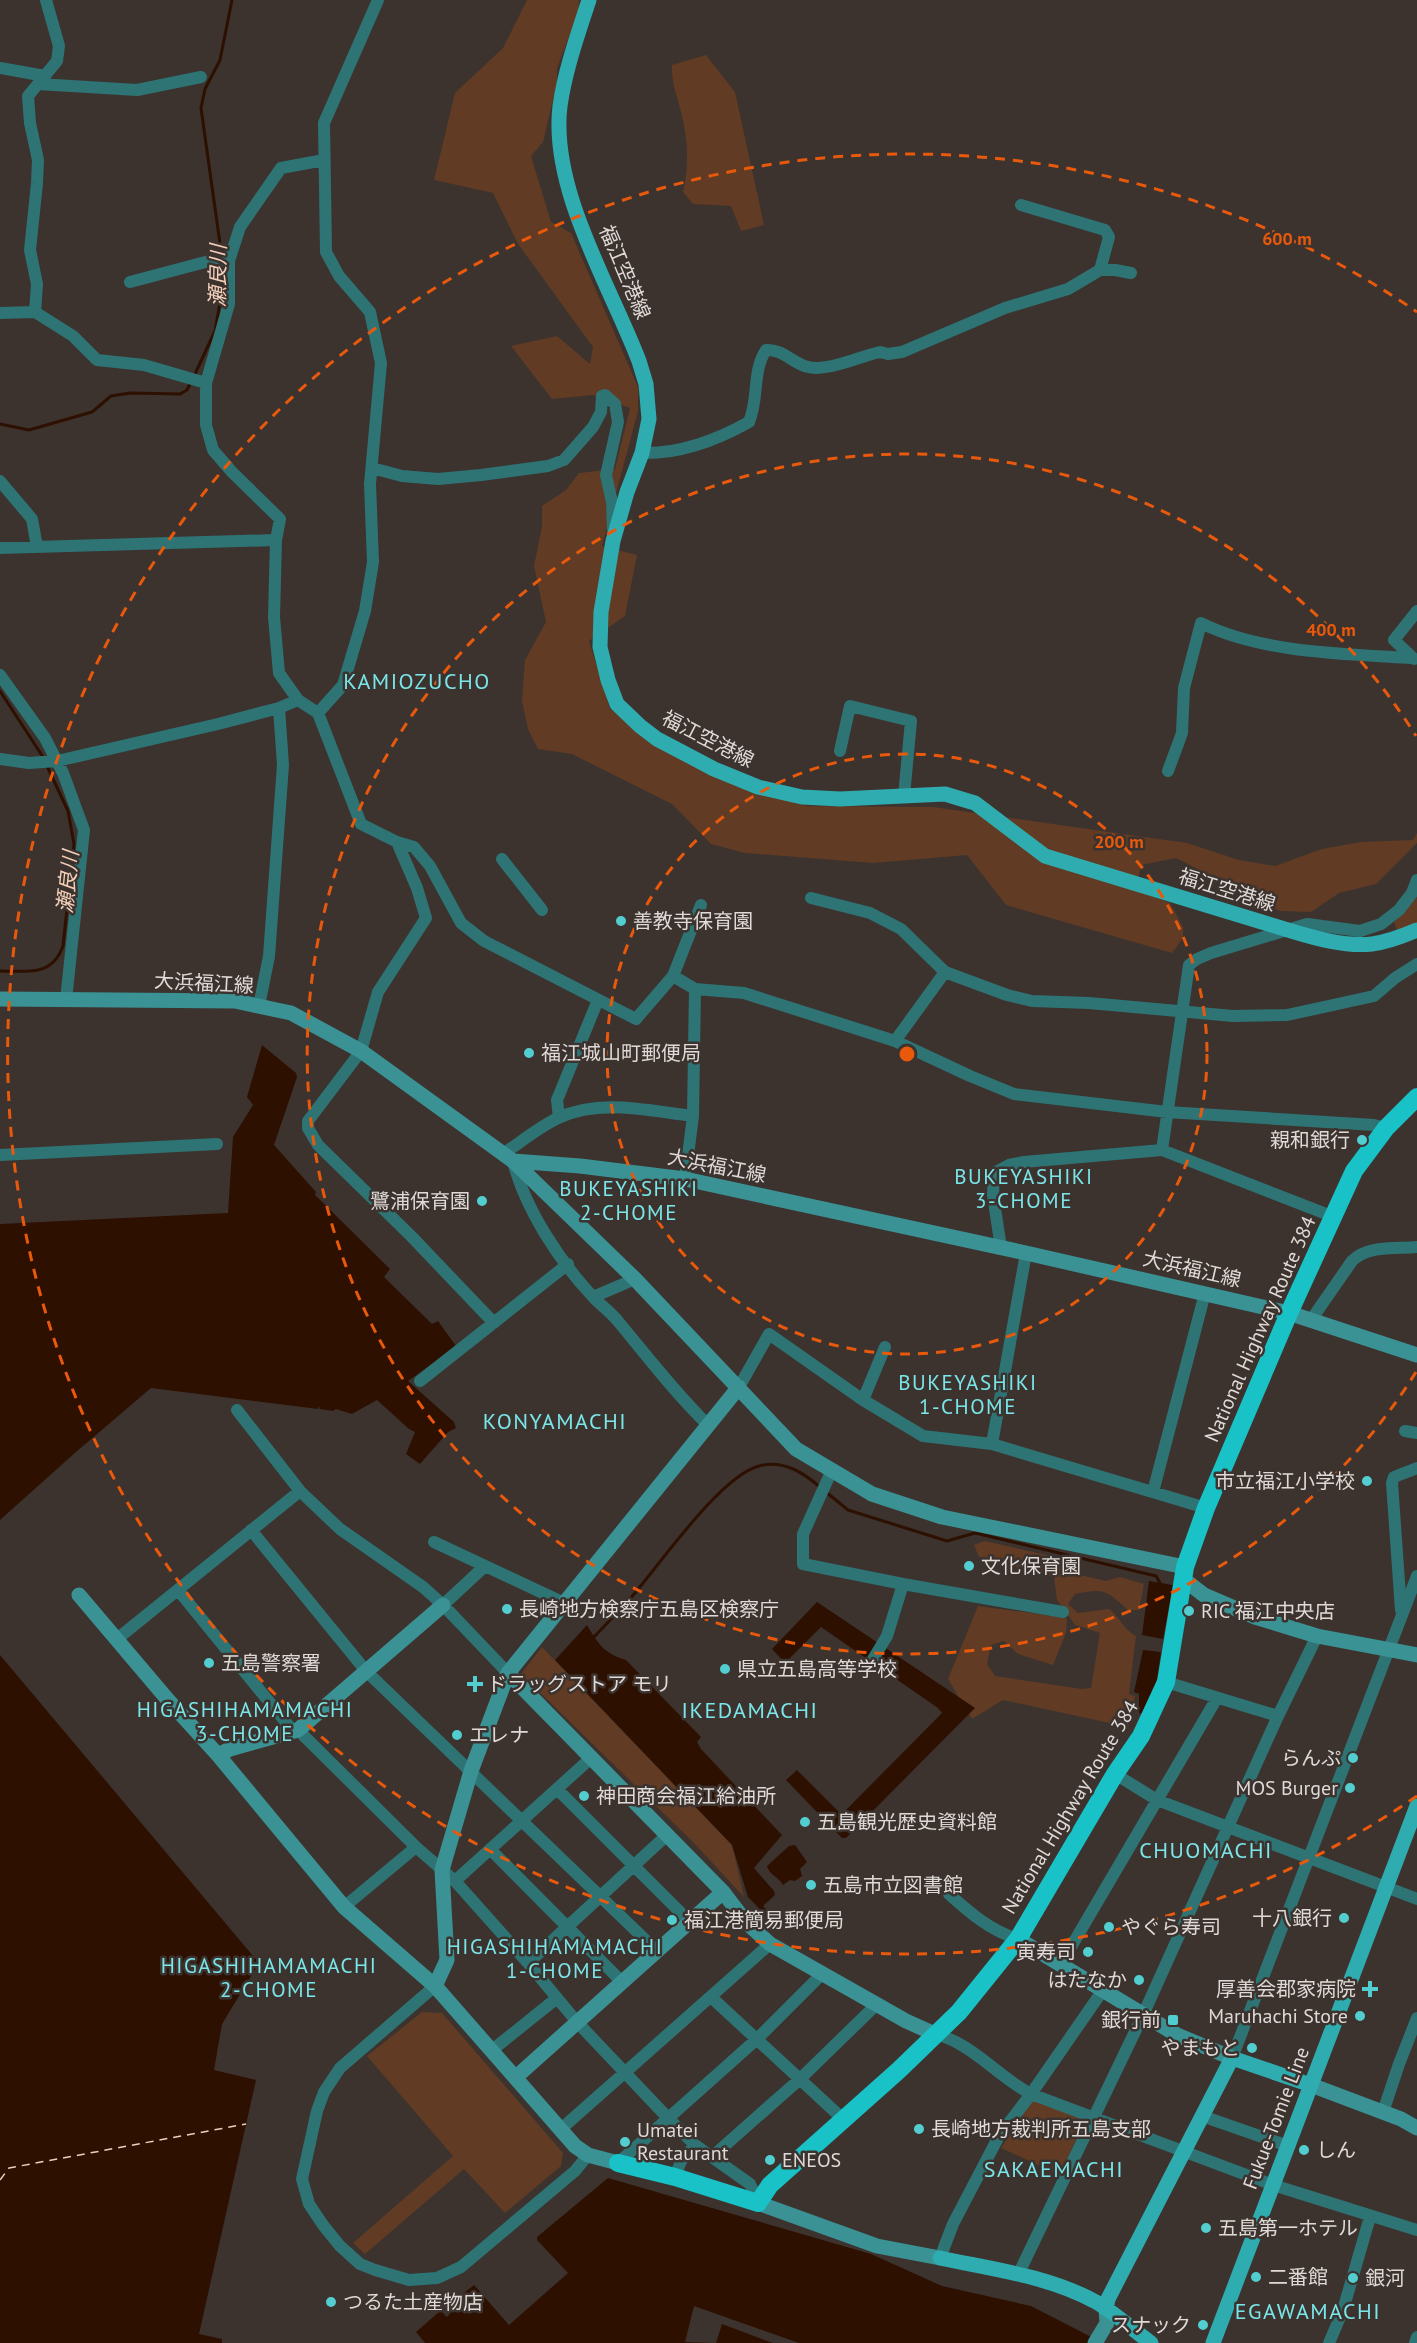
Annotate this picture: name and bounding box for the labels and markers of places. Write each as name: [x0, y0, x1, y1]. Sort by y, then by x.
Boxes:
place label: 善教寺保育園: [633, 908, 753, 934]
marker: 善教寺保育園: [614, 914, 628, 928]
place label: 福江城山町郵便局: [541, 1040, 701, 1066]
centre of rings: [897, 1044, 917, 1064]
marker: 福江城山町郵便局: [522, 1046, 536, 1060]
place label: 親和銀行: [1270, 1127, 1350, 1153]
marker: 親和銀行: [1355, 1133, 1369, 1147]
place label: 鷺浦保育園: [370, 1188, 470, 1214]
marker: 鷺浦保育園: [475, 1194, 489, 1208]
place label: 市立福江小学校: [1215, 1468, 1355, 1494]
marker: 市立福江小学校: [1360, 1474, 1374, 1488]
place label: 文化保育園: [981, 1553, 1081, 1579]
marker: 文化保育園: [962, 1559, 976, 1573]
place label: 長崎地方検察庁五島区検察庁: [519, 1596, 779, 1622]
place label: RIC 福江中央店: [1201, 1598, 1335, 1624]
marker: 長崎地方検察庁五島区検察庁: [500, 1602, 514, 1616]
marker: RIC 福江中央店: [1182, 1604, 1196, 1618]
place label: 五島警察署: [221, 1650, 321, 1676]
marker: 五島警察署: [202, 1656, 216, 1670]
place label: 県立五島高等学校: [737, 1656, 897, 1682]
marker: 県立五島高等学校: [718, 1662, 732, 1676]
place label: ドラッグストア モリ: [487, 1671, 672, 1697]
marker: ドラッグストア モリ: [468, 1677, 482, 1691]
place label: エレナ: [469, 1722, 529, 1748]
marker: エレナ: [450, 1728, 464, 1742]
place label: らんぷ: [1281, 1745, 1341, 1771]
marker: らんぷ: [1346, 1751, 1360, 1765]
place label: MOS Burger: [1236, 1775, 1338, 1801]
marker: MOS Burger: [1343, 1781, 1357, 1795]
place label: 神田商会福江給油所: [596, 1783, 776, 1809]
marker: 神田商会福江給油所: [577, 1789, 591, 1803]
place label: 五島観光歴史資料館: [817, 1809, 997, 1835]
marker: 五島観光歴史資料館: [798, 1815, 812, 1829]
place label: 五島市立図書館: [823, 1872, 963, 1898]
marker: 五島市立図書館: [804, 1878, 818, 1892]
place label: 十八銀行: [1252, 1905, 1332, 1931]
place label: 福江港簡易郵便局: [684, 1907, 844, 1933]
marker: 十八銀行: [1337, 1911, 1351, 1925]
marker: 福江港簡易郵便局: [665, 1913, 679, 1927]
place label: やぐら寿司: [1121, 1914, 1221, 1940]
marker: やぐら寿司: [1102, 1920, 1116, 1934]
place label: 寅寿司: [1016, 1939, 1076, 1965]
marker: 寅寿司: [1081, 1945, 1095, 1959]
place label: はたなか: [1047, 1967, 1127, 1993]
marker: はたなか: [1132, 1973, 1146, 1987]
place label: 厚善会郡家病院: [1216, 1976, 1356, 2002]
marker: 厚善会郡家病院: [1361, 1980, 1379, 1998]
place label: Maruhachi Store: [1208, 2003, 1348, 2029]
place label: 銀行前: [1101, 2007, 1161, 2033]
marker: Maruhachi Store: [1353, 2009, 1367, 2023]
marker: 銀行前: [1166, 2013, 1180, 2027]
place label: やまもと: [1160, 2035, 1240, 2061]
marker: やまもと: [1245, 2041, 1259, 2055]
place label: 長崎地方裁判所五島支部: [931, 2116, 1151, 2142]
place label: Umatei Restaurant: [637, 2117, 729, 2166]
marker: 長崎地方裁判所五島支部: [912, 2122, 926, 2136]
marker: Umatei Restaurant: [618, 2135, 632, 2149]
place label: しん: [1316, 2137, 1356, 2163]
marker: しん: [1297, 2143, 1311, 2157]
place label: ENEOS: [782, 2147, 841, 2173]
marker: ENEOS: [763, 2153, 777, 2167]
place label: 五島第一ホテル: [1218, 2215, 1358, 2241]
marker: 五島第一ホテル: [1199, 2221, 1213, 2235]
place label: 二番館: [1268, 2264, 1328, 2290]
place label: 銀河: [1365, 2265, 1405, 2291]
marker: 二番館: [1249, 2270, 1263, 2284]
marker: 銀河: [1346, 2271, 1360, 2285]
place label: つるた土産物店: [343, 2289, 483, 2315]
marker: つるた土産物店: [324, 2295, 338, 2309]
place label: スナック: [1111, 2312, 1191, 2338]
marker: スナック: [1196, 2318, 1210, 2332]

